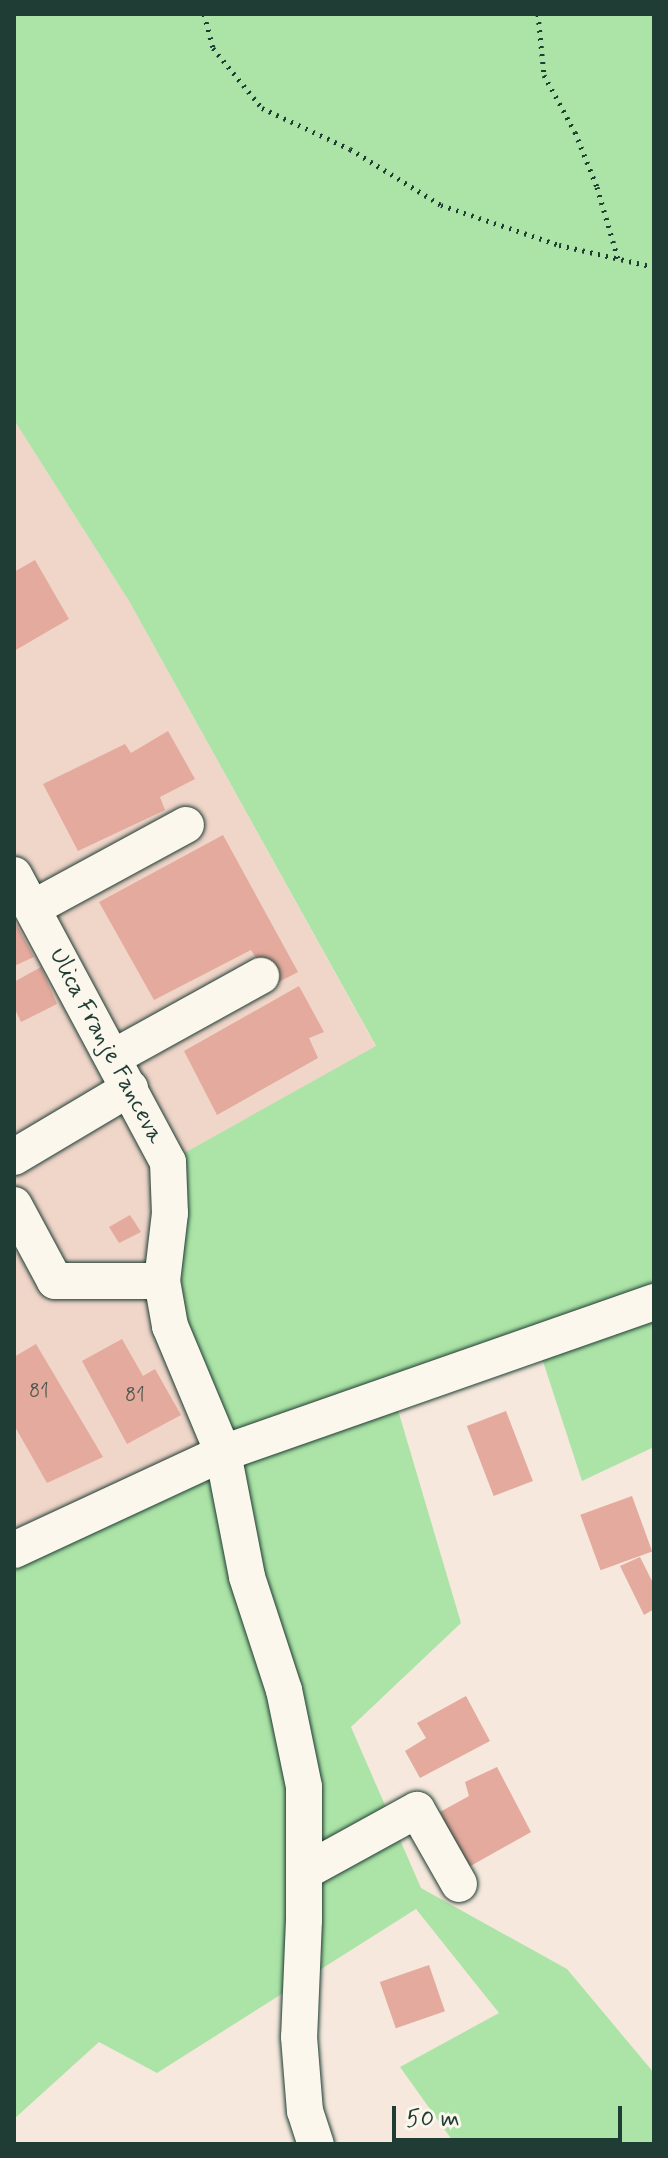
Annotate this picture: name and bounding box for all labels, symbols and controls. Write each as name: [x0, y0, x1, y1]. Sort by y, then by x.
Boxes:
street label: Ulica Franje Fanceva: [41, 942, 171, 1150]
house number: 81: [29, 1379, 49, 1403]
house number: 81: [125, 1383, 145, 1407]
scale bar: [396, 2090, 626, 2140]
text: 50 m: [406, 2104, 460, 2135]

